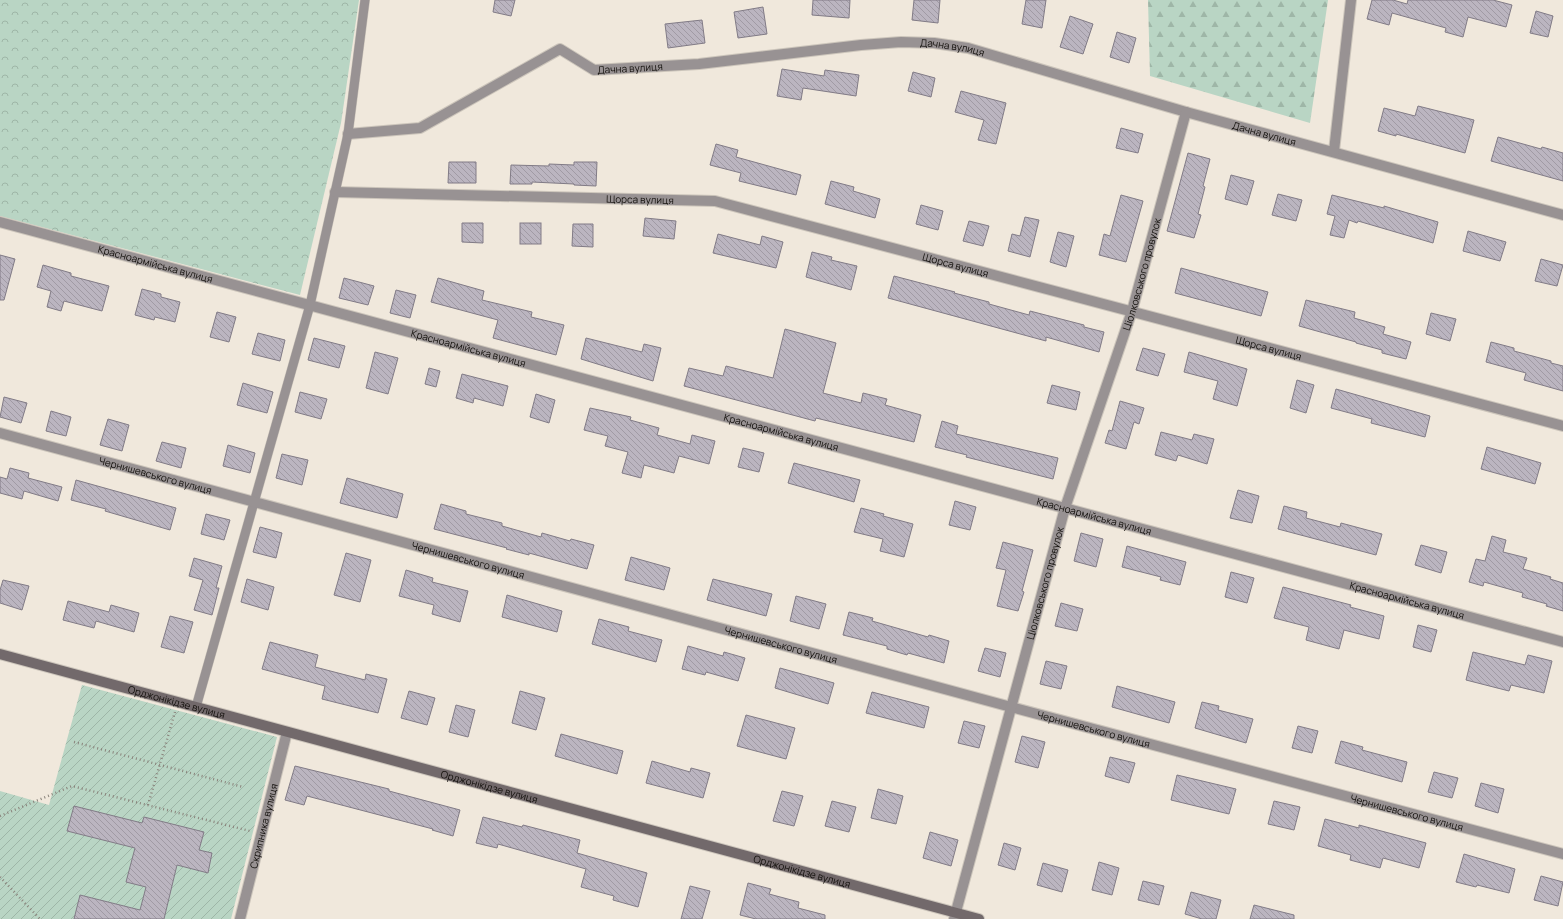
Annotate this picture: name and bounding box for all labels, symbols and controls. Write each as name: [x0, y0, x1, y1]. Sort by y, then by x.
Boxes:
street label: Дачна вулиця: [920, 36, 986, 60]
street label: Дачна вулиця: [597, 59, 663, 77]
street label: Дачна вулиця: [1231, 118, 1298, 149]
street label: Щорса вулиця: [606, 191, 674, 207]
street label: Ціолковського провулок: [1119, 215, 1164, 332]
street label: Красноармійська вулиця: [97, 242, 214, 286]
street label: Щорса вулиця: [921, 249, 990, 280]
street label: Красноармійська вулиця: [409, 326, 527, 370]
street label: Щорса вулиця: [1234, 332, 1303, 363]
street label: Красноармійська вулиця: [722, 410, 840, 454]
street label: Чернишевського вулиця: [97, 453, 213, 497]
street label: Красноармійська вулиця: [1035, 494, 1153, 538]
street label: Ціолковського провулок: [1023, 524, 1067, 641]
street label: Чернишевського вулиця: [410, 538, 526, 582]
street label: Красноармійська вулиця: [1348, 578, 1466, 622]
street label: Чернишевського вулиця: [723, 623, 839, 667]
street label: Орджонікідзе вулиця: [127, 682, 227, 722]
street label: Чернишевського вулиця: [1036, 707, 1152, 751]
street label: Орджонікідзе вулиця: [439, 767, 540, 806]
street label: Скрипника вулиця: [246, 782, 281, 870]
street label: Чернишевського вулиця: [1349, 791, 1465, 834]
street label: Орджонікідзе вулиця: [752, 851, 852, 891]

